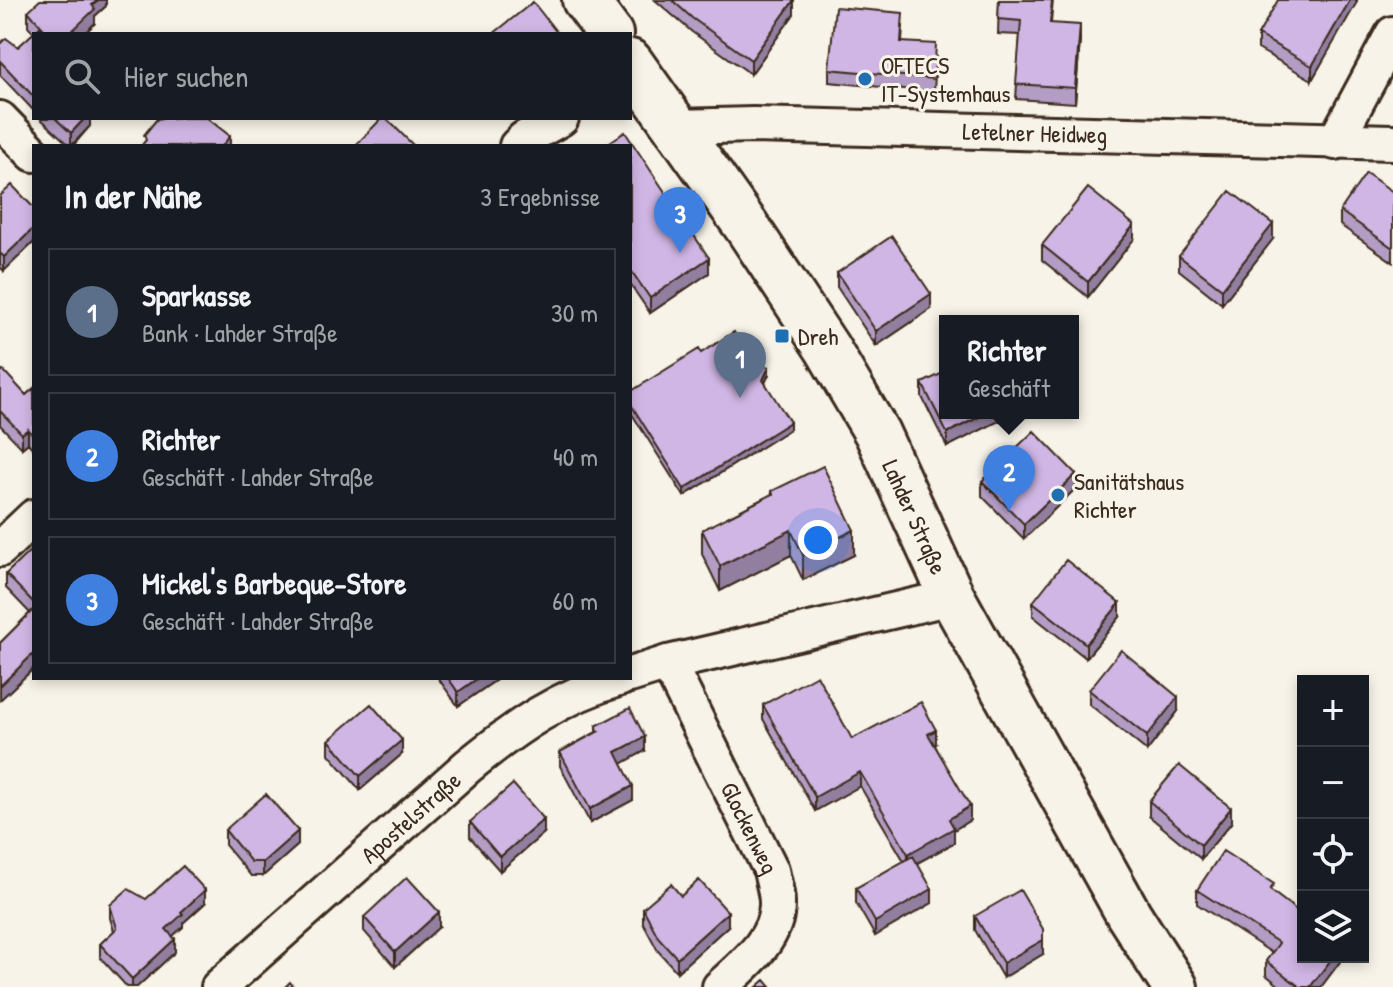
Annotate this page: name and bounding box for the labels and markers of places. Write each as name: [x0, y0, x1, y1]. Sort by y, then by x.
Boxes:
place label: OFTECS IT-Systemhaus: [881, 49, 1010, 109]
marker: OFTECS IT-Systemhaus: [856, 70, 874, 88]
pin: 3: [654, 187, 706, 253]
place label: Dreh: [798, 320, 838, 352]
marker: Dreh: [773, 327, 791, 345]
pin: 1: [714, 332, 766, 398]
pin: 2: [983, 445, 1035, 511]
place label: Sanitätshaus Richter: [1074, 465, 1184, 525]
marker: Sanitätshaus Richter: [1049, 486, 1067, 504]

